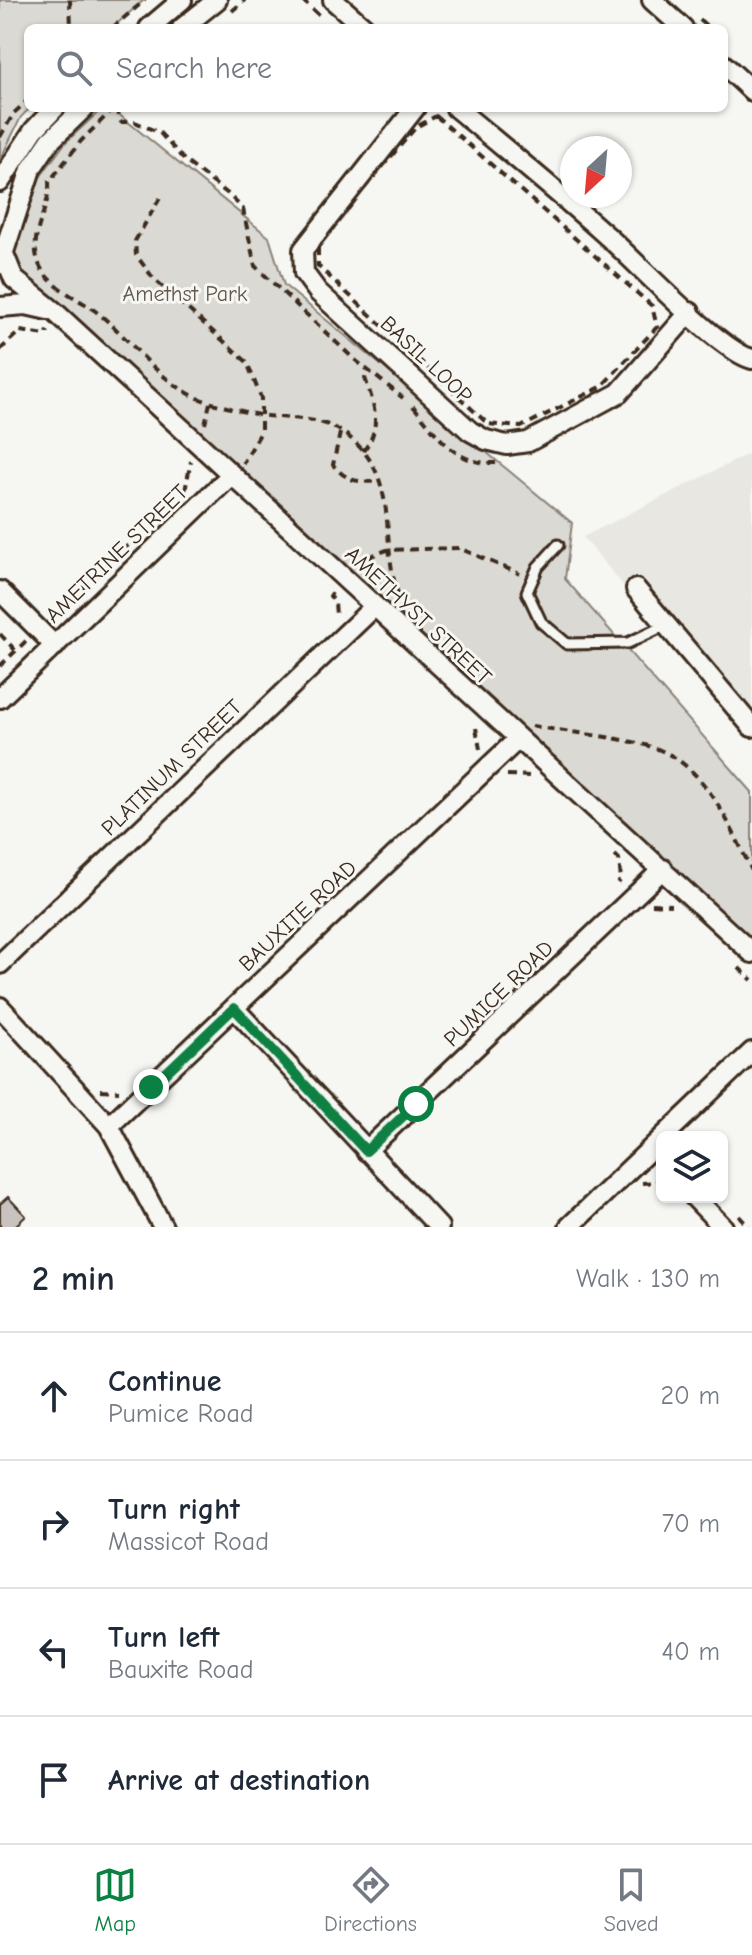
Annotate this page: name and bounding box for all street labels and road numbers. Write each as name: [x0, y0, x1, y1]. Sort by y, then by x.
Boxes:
street label: BASIL LOOP: [375, 311, 478, 409]
street label: AMETRINE STREET: [40, 479, 194, 628]
street label: AMETHYST STREET: [340, 541, 497, 691]
street label: PLATINUM STREET: [96, 694, 248, 841]
street label: BAUXITE ROAD: [233, 855, 362, 977]
street label: PUMICE ROAD: [439, 935, 559, 1052]

